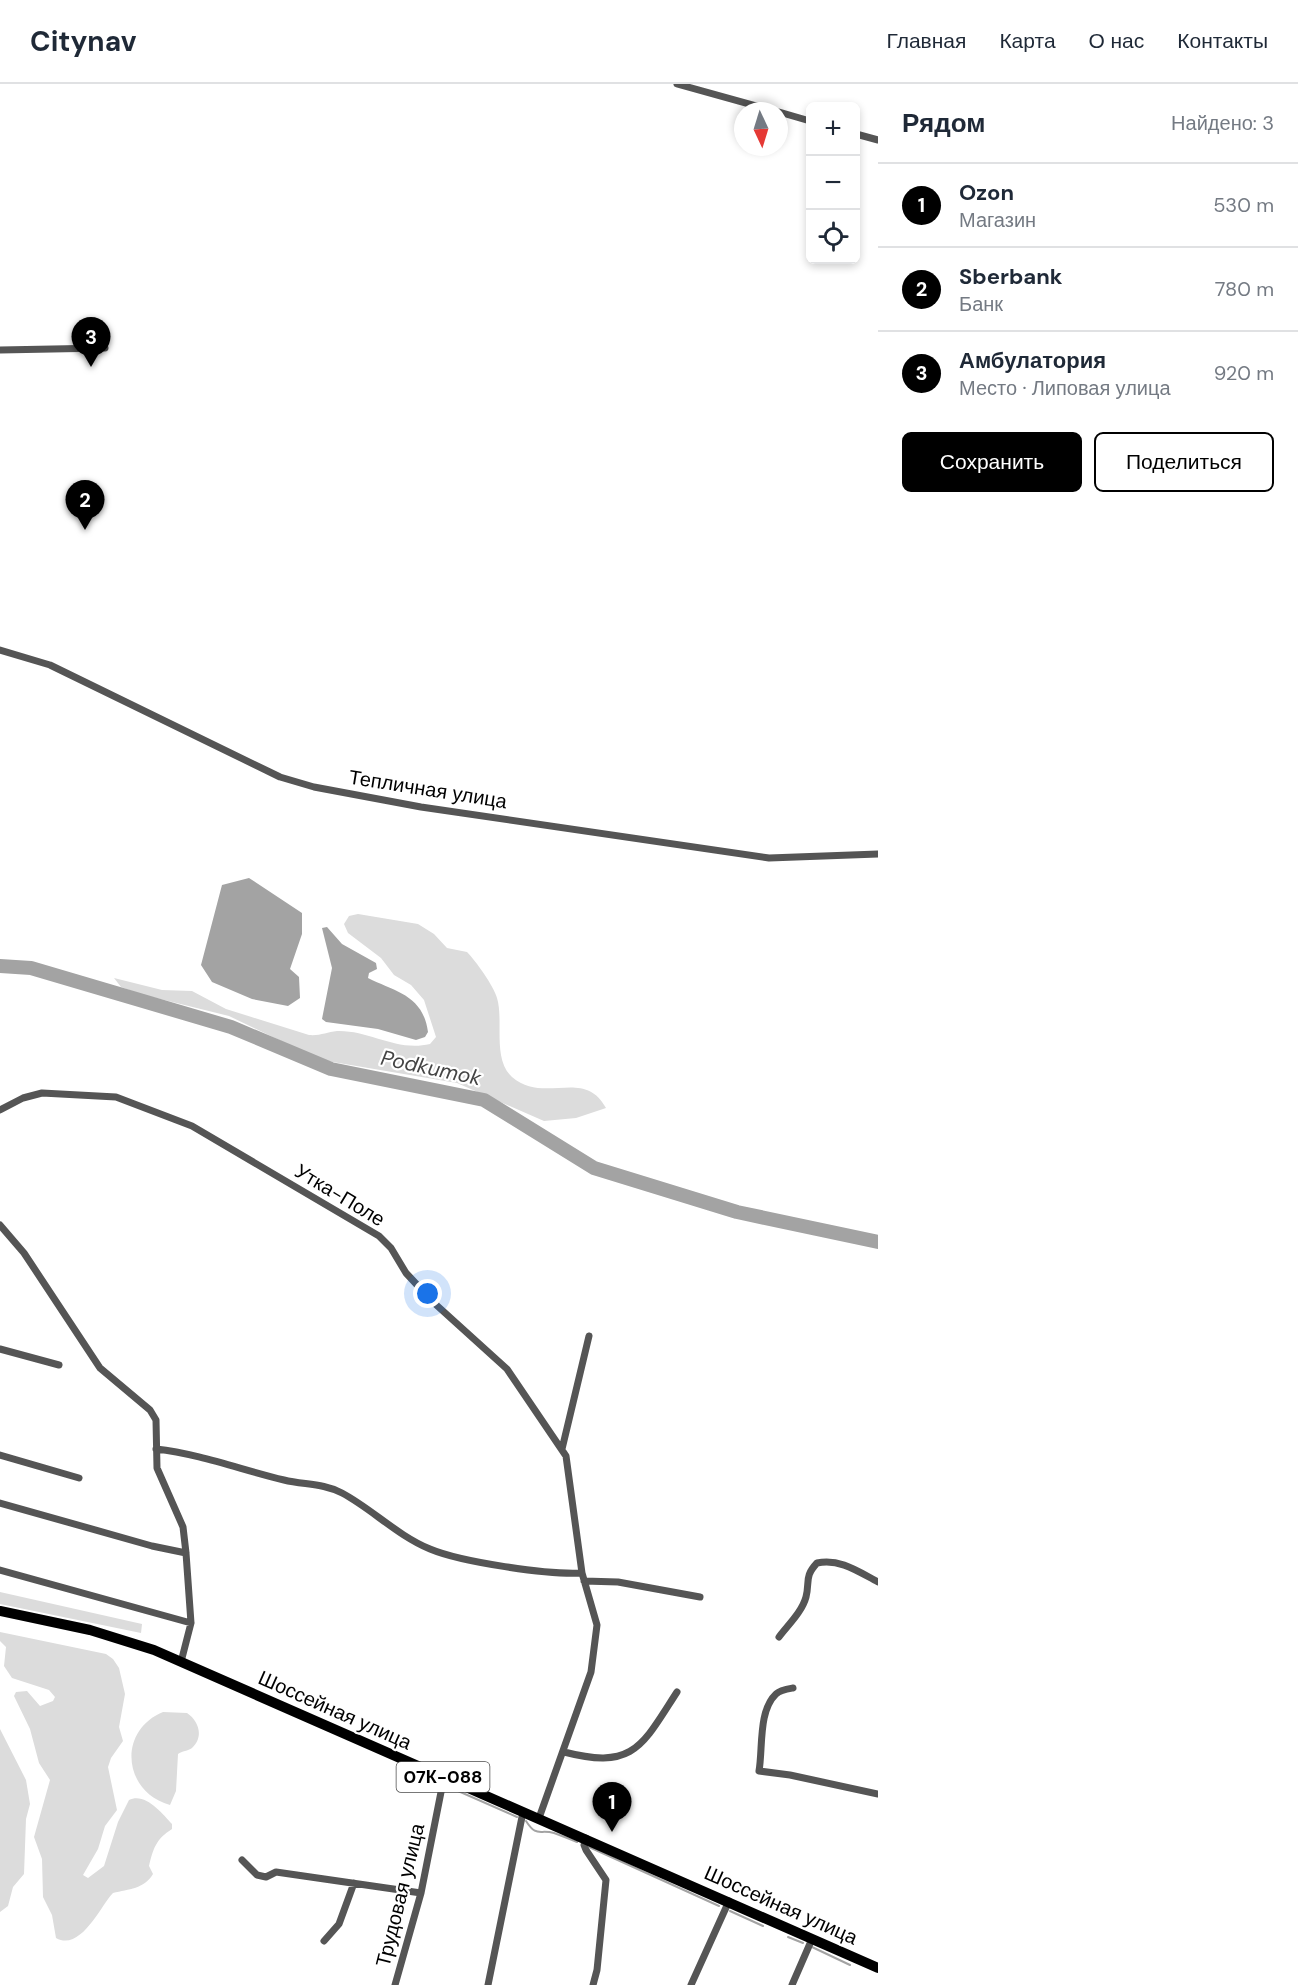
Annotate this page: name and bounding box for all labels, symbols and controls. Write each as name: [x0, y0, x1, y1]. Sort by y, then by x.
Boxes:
text: Citynav: [30, 23, 136, 60]
text: Главная: [886, 27, 966, 55]
text: Карта: [999, 27, 1056, 55]
text: О нас: [1089, 27, 1144, 55]
text: Контакты: [1177, 27, 1268, 55]
north arrow: [734, 102, 788, 156]
map controls: [806, 102, 860, 264]
button: +: [806, 102, 860, 156]
text: Рядом: [902, 106, 985, 140]
text: Найдено: 3: [1171, 110, 1274, 136]
button: −: [806, 156, 860, 210]
text: Ozon: [959, 178, 1014, 207]
text: 1: [918, 192, 925, 218]
text: 530 m: [1213, 192, 1274, 218]
text: Магазин: [959, 207, 1036, 233]
button: locate: [806, 210, 860, 264]
text: Sberbank: [959, 262, 1063, 291]
text: 2: [916, 276, 927, 302]
text: 780 m: [1215, 276, 1274, 302]
text: Банк: [959, 291, 1003, 317]
pin: 3: [72, 318, 110, 367]
text: Амбулатория: [959, 346, 1106, 375]
text: 3: [915, 360, 928, 386]
text: 920 m: [1214, 360, 1274, 386]
text: Место · Липовая улица: [959, 375, 1171, 401]
button: Сохранить: [902, 432, 1082, 492]
button: Поделиться: [1094, 432, 1274, 492]
pin: 2: [66, 480, 104, 530]
street label: Тепличная улица: [347, 764, 510, 814]
water label: Podkumok: [378, 1044, 484, 1092]
street label: Утка-Поле: [290, 1158, 390, 1232]
your location: [413, 1279, 442, 1308]
street label: Шоссейная улица: [254, 1665, 416, 1756]
road number: 07К-088: [396, 1762, 490, 1792]
pin: 1: [592, 1782, 632, 1832]
street label: Трудовая улица: [370, 1820, 431, 1969]
street label: Шоссейная улица: [700, 1860, 862, 1951]

